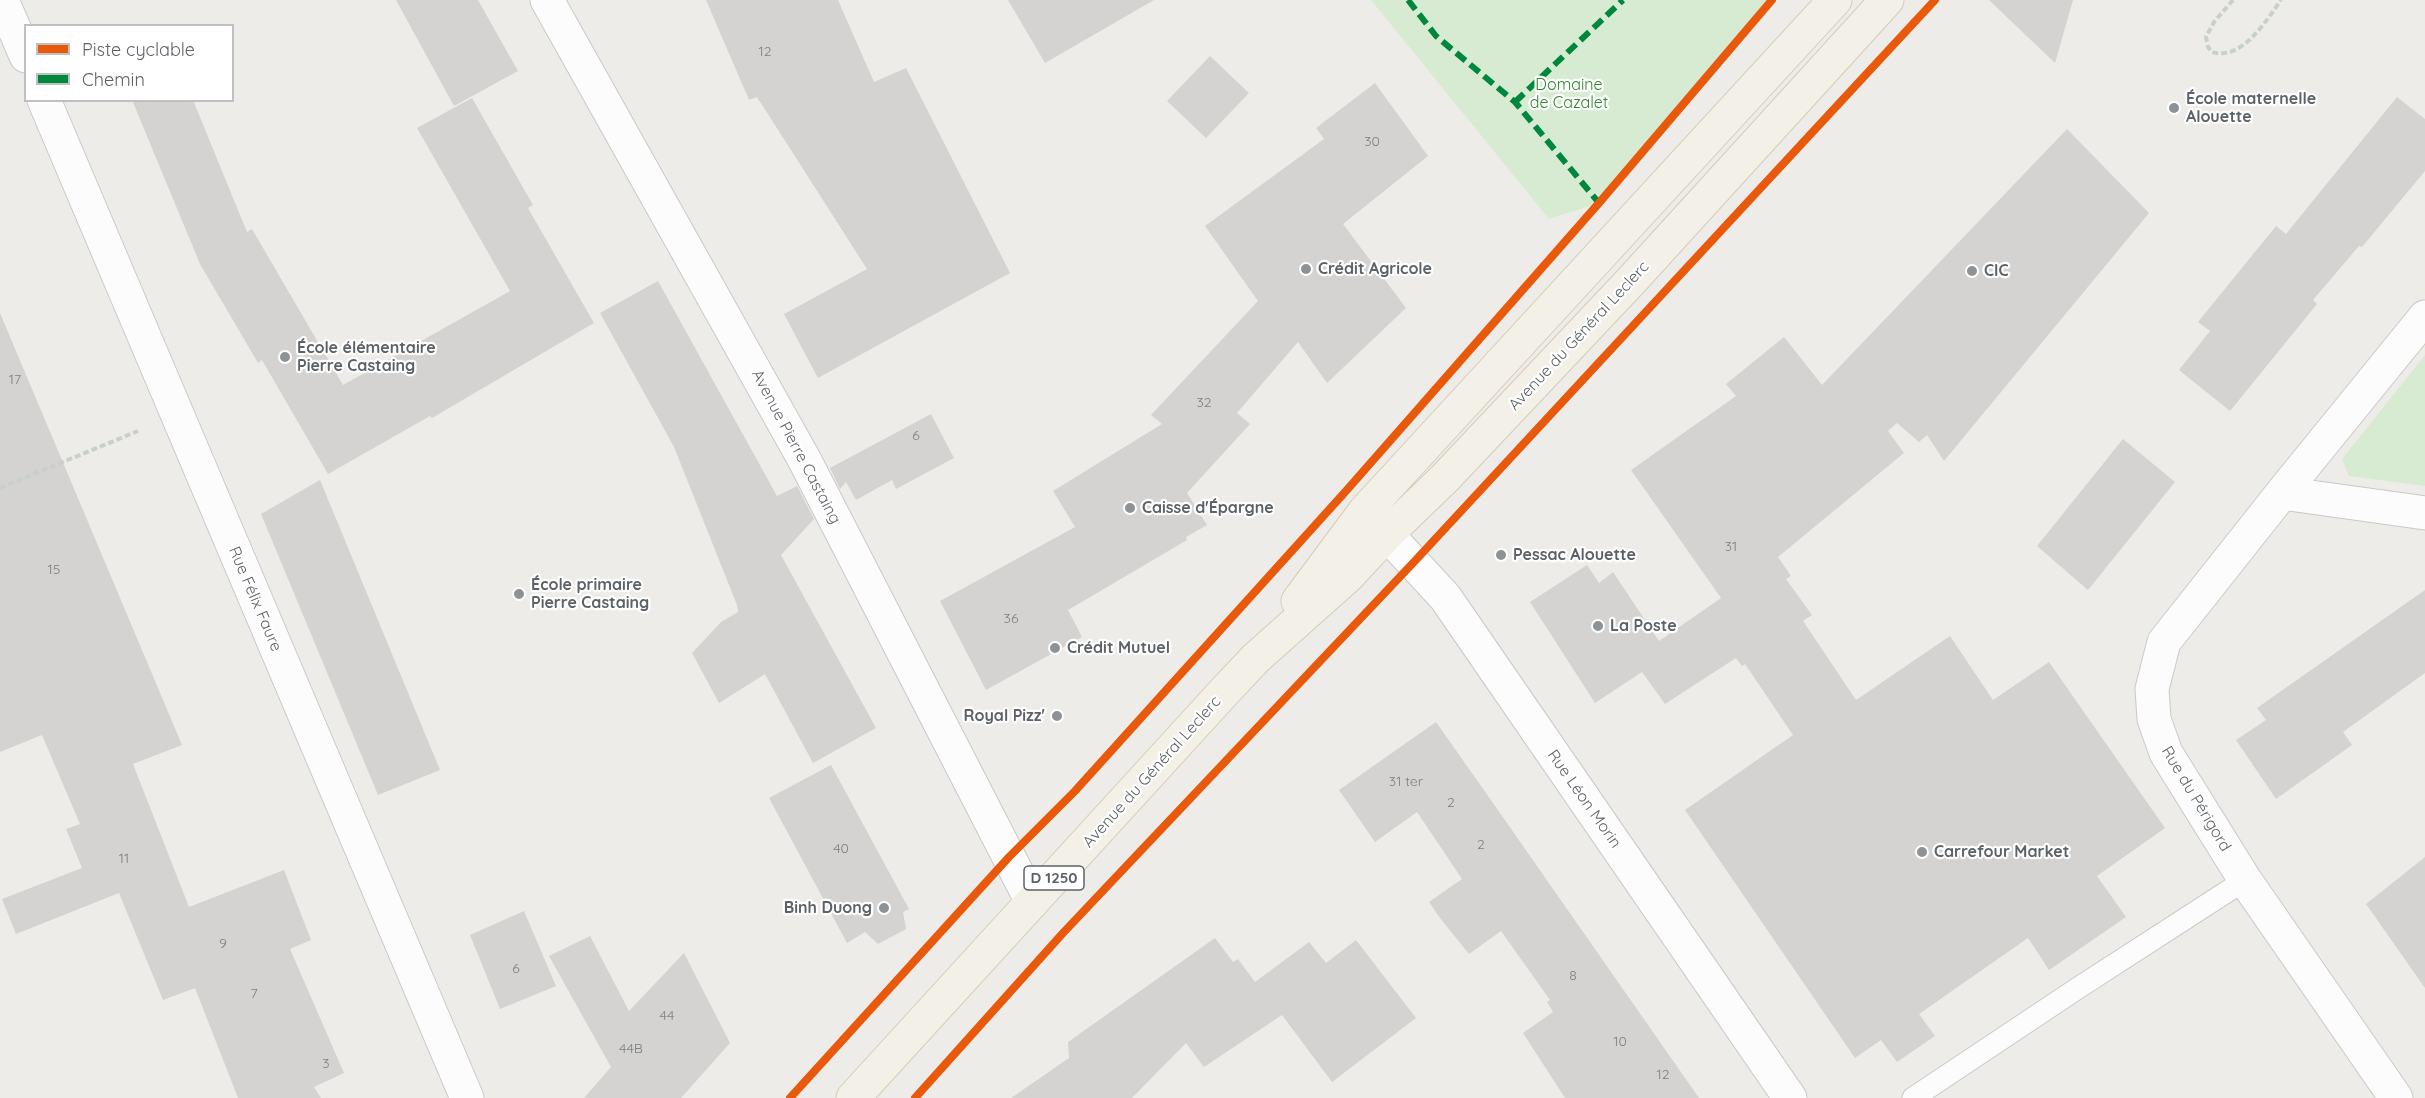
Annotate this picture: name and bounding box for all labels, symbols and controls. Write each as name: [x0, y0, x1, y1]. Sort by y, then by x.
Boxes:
legend: [24, 24, 234, 102]
text: Piste cyclable: [82, 38, 195, 61]
house number: 12: [759, 44, 771, 60]
text: Chemin: [82, 68, 145, 91]
park label: Domaine de Cazalet: [1530, 75, 1608, 113]
place label: École maternelle Alouette: [2186, 89, 2316, 127]
marker: École maternelle Alouette: [2167, 101, 2181, 115]
house number: 30: [1364, 134, 1380, 150]
street label: Avenue du Général Leclerc: [1505, 257, 1653, 415]
place label: Crédit Agricole: [1318, 259, 1432, 279]
place label: CIC: [1984, 261, 2008, 281]
marker: Crédit Agricole: [1299, 262, 1313, 276]
marker: CIC: [1965, 264, 1979, 278]
place label: École élémentaire Pierre Castaing: [297, 338, 436, 376]
marker: École élémentaire Pierre Castaing: [278, 350, 292, 364]
street label: Avenue Pierre Castaing: [747, 367, 845, 527]
house number: 17: [9, 372, 21, 388]
house number: 32: [1196, 395, 1212, 411]
house number: 6: [912, 428, 920, 444]
place label: Caisse d'Épargne: [1142, 498, 1274, 518]
marker: Caisse d'Épargne: [1123, 501, 1137, 515]
house number: 31: [1725, 539, 1737, 555]
street label: Rue Félix Faure: [224, 544, 286, 654]
place label: Pessac Alouette: [1513, 545, 1636, 565]
marker: Pessac Alouette: [1494, 548, 1508, 562]
house number: 15: [48, 562, 60, 578]
place label: École primaire Pierre Castaing: [531, 575, 649, 613]
marker: École primaire Pierre Castaing: [512, 587, 526, 601]
house number: 36: [1004, 611, 1018, 627]
place label: La Poste: [1610, 616, 1677, 636]
marker: La Poste: [1591, 619, 1605, 633]
place label: Crédit Mutuel: [1067, 638, 1170, 658]
marker: Crédit Mutuel: [1048, 641, 1062, 655]
street label: Avenue du Général Leclerc: [1079, 692, 1225, 852]
place label: Royal Pizz': [964, 706, 1045, 726]
marker: Royal Pizz': [1050, 709, 1064, 723]
street label: Rue du Périgord: [2157, 743, 2235, 855]
street label: Rue Léon Morin: [1543, 746, 1625, 852]
house number: 31 ter: [1389, 774, 1423, 790]
house number: 2: [1447, 795, 1455, 811]
house number: 2: [1477, 837, 1485, 853]
house number: 40: [833, 841, 849, 857]
place label: Carrefour Market: [1934, 842, 2069, 862]
marker: Carrefour Market: [1915, 845, 1929, 859]
house number: 11: [119, 851, 129, 867]
road number: D 1250: [1024, 866, 1084, 890]
place label: Binh Duong: [784, 898, 872, 918]
marker: Binh Duong: [877, 901, 891, 915]
house number: 9: [219, 936, 227, 952]
house number: 6: [512, 961, 520, 977]
house number: 8: [1569, 968, 1577, 984]
house number: 7: [250, 986, 258, 1002]
house number: 44: [660, 1008, 674, 1024]
house number: 10: [1613, 1034, 1627, 1050]
house number: 44B: [619, 1041, 643, 1057]
house number: 3: [322, 1056, 330, 1072]
house number: 12: [1657, 1067, 1669, 1083]

